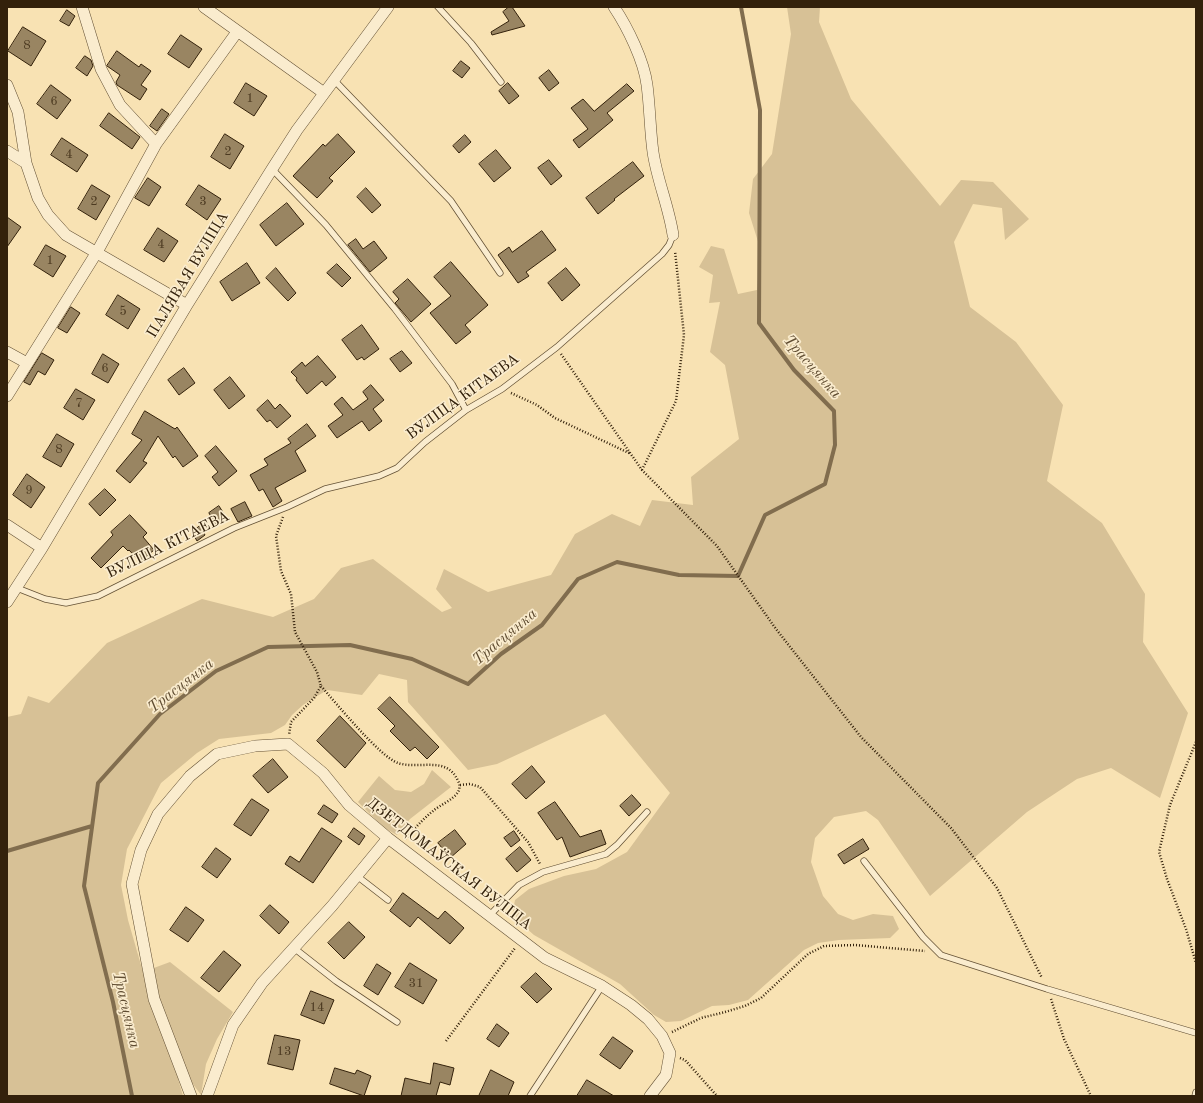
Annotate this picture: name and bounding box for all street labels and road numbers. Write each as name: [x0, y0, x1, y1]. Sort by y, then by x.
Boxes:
street label: ПАЛЯВАЯ ВУЛІЦА: [143, 209, 233, 341]
street label: ВУЛІЦА КІТАЕВА: [403, 350, 523, 444]
street label: ВУЛІЦА КІТАЕВА: [104, 507, 232, 583]
street label: ДЗЕТДОМАЎСКАЯ ВУЛІЦА: [363, 794, 535, 934]

